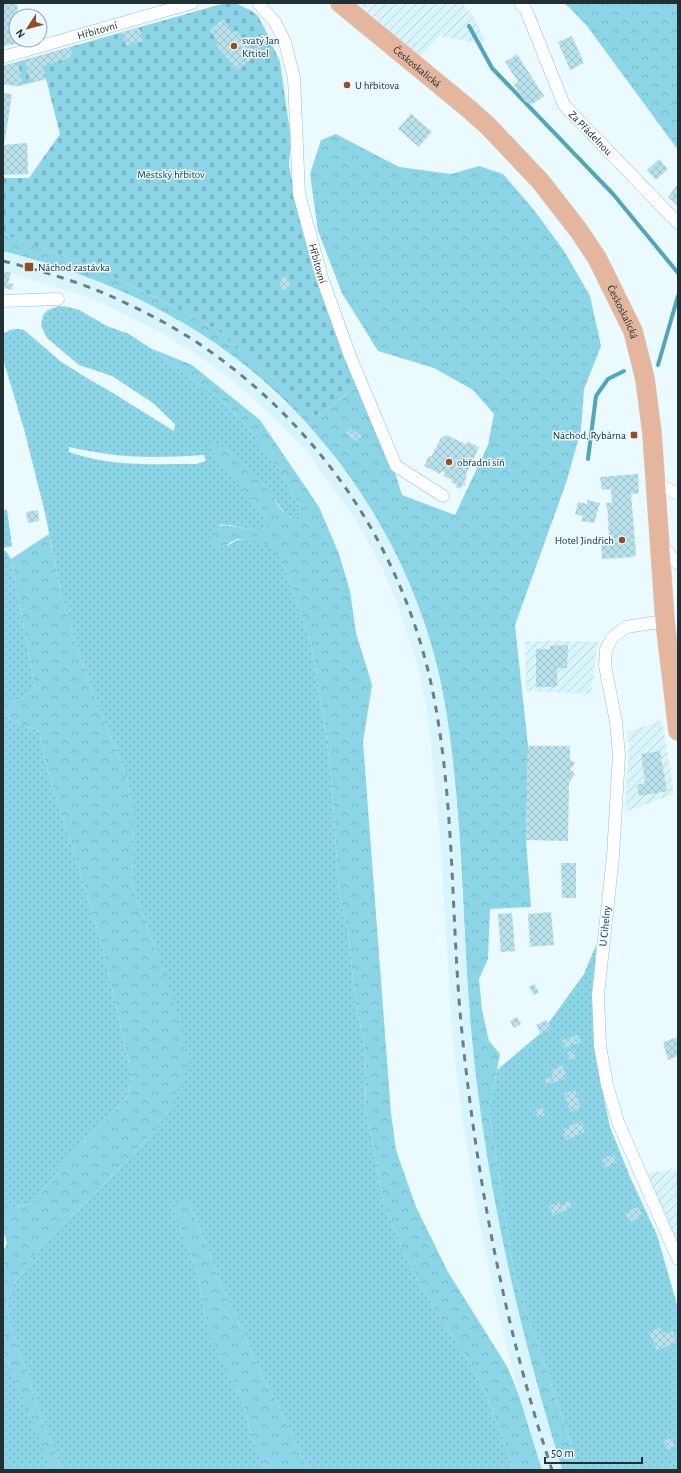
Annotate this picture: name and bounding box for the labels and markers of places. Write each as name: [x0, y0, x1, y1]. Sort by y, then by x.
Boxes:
place label: svatý Jan Křtitel: [242, 35, 280, 59]
marker: svatý Jan Křtitel: [229, 41, 239, 51]
marker: U hřbitova: [342, 80, 352, 90]
place label: U hřbitova: [355, 80, 399, 91]
marker: Náchod zastávka: [23, 261, 35, 273]
place label: Náchod zastávka: [38, 262, 110, 273]
place label: Náchod, Rybárna: [553, 430, 626, 441]
marker: Náchod, Rybárna: [629, 430, 639, 440]
marker: obřadní síň: [444, 457, 454, 467]
place label: obřadní síň: [457, 457, 505, 468]
place label: Hotel Jindřich: [555, 535, 614, 546]
marker: Hotel Jindřich: [617, 535, 627, 545]

